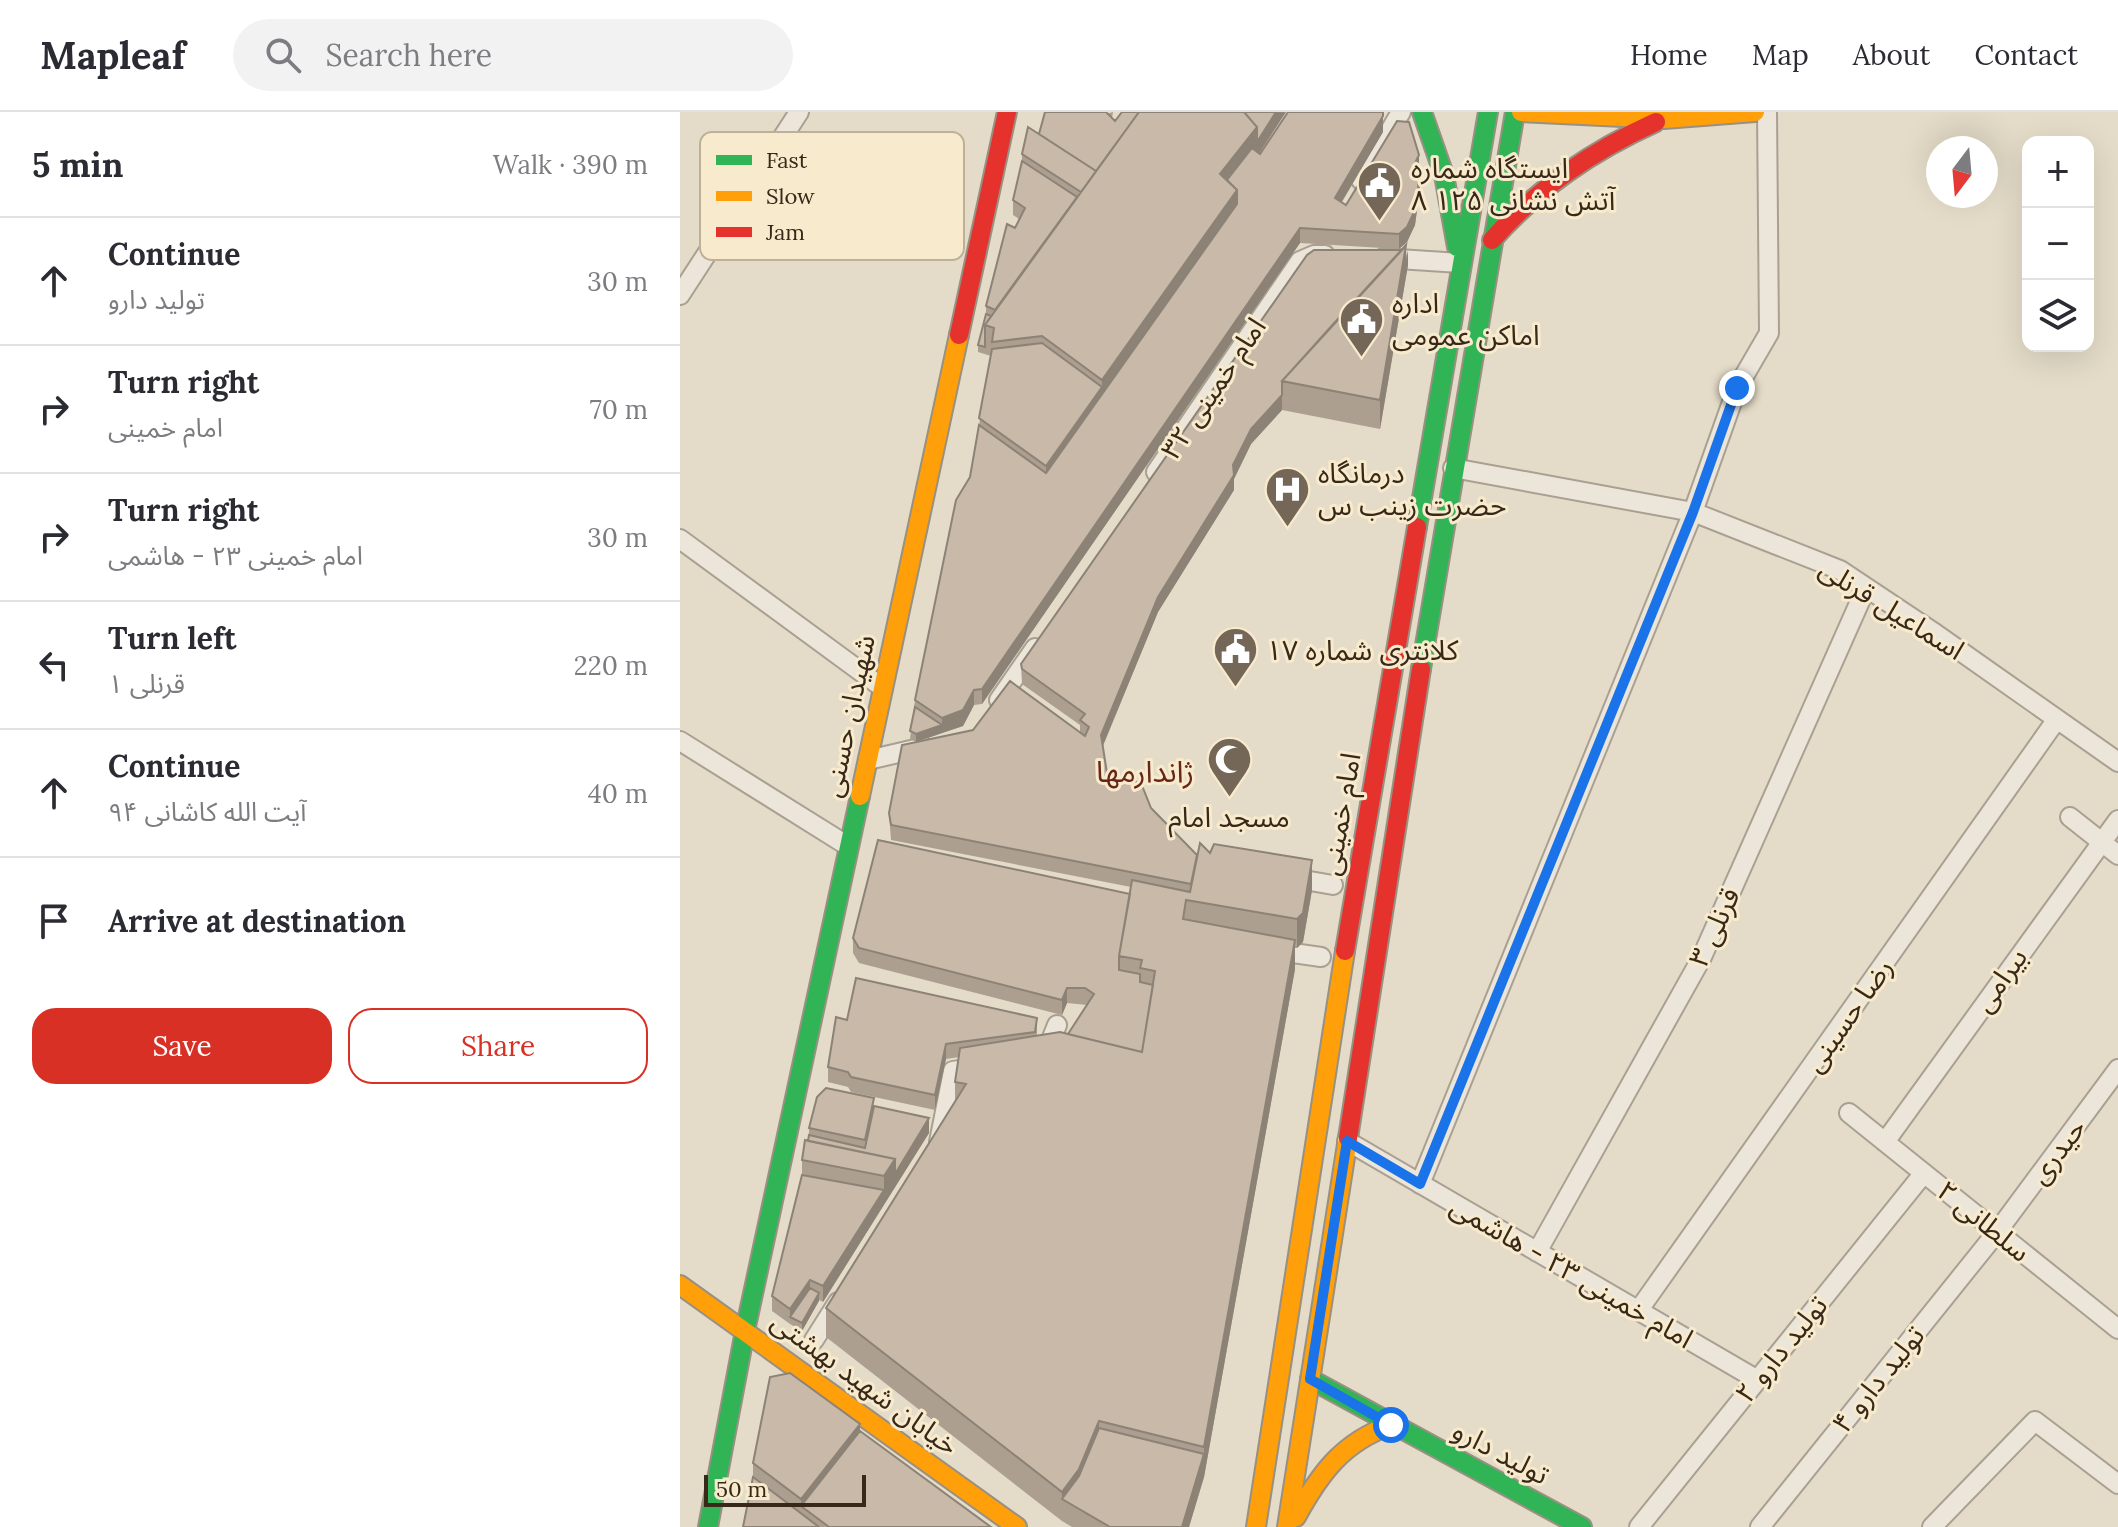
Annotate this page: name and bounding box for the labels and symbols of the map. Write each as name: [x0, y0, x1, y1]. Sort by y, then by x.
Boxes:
legend: [700, 132, 964, 260]
north arrow: [1926, 136, 1998, 208]
text: Fast: [766, 146, 808, 174]
place label: ایستگاه شماره ۸ آتش نشانی ۱۲۵: [1411, 150, 1617, 218]
public building icon: ایستگاه شماره ۸ آتش نشانی ۱۲۵: [1356, 160, 1404, 223]
text: Slow: [766, 182, 815, 210]
text: Jam: [765, 218, 805, 246]
place label: اداره اماکن عمومی: [1392, 285, 1540, 353]
public building icon: اداره اماکن عمومی: [1337, 295, 1385, 358]
street label: امام خمینی ۳۲: [1152, 310, 1276, 467]
route end: [1719, 370, 1755, 406]
place label: درمانگاه حضرت زینب س: [1318, 455, 1507, 523]
hospital icon: درمانگاه حضرت زینب س: [1263, 465, 1311, 528]
street label: اسماعیل قرنلی: [1813, 550, 1971, 668]
public building icon: کلانتری شماره ۱۷: [1211, 626, 1259, 689]
street label: شهیدان حسنی: [813, 631, 883, 801]
place label: کلانتری شماره ۱۷: [1266, 632, 1459, 668]
mosque icon: مسجد امام: [1205, 736, 1253, 799]
street label: امام خمینی: [1312, 750, 1371, 879]
district label: ژاندارمها: [1096, 752, 1194, 790]
place label: مسجد امام: [1168, 799, 1290, 838]
street label: قرنلی ۳: [1680, 882, 1748, 972]
street label: بیرامی: [1965, 941, 2035, 1019]
street label: رضا حسینی: [1796, 951, 1900, 1079]
street label: حیدری: [2021, 1111, 2093, 1191]
street label: ۲ سلطانی: [1930, 1172, 2038, 1270]
street label: امام خمینی ۲۳ - هاشمی: [1443, 1188, 1700, 1359]
street label: تولید دارو ۲: [1727, 1288, 1835, 1410]
street label: خیابان شهید بهشتی: [764, 1303, 966, 1463]
street label: تولید دارو ۴: [1824, 1318, 1932, 1440]
route start: [1373, 1407, 1409, 1443]
street label: تولید دارو: [1446, 1412, 1556, 1492]
scale bar: [704, 1471, 866, 1507]

